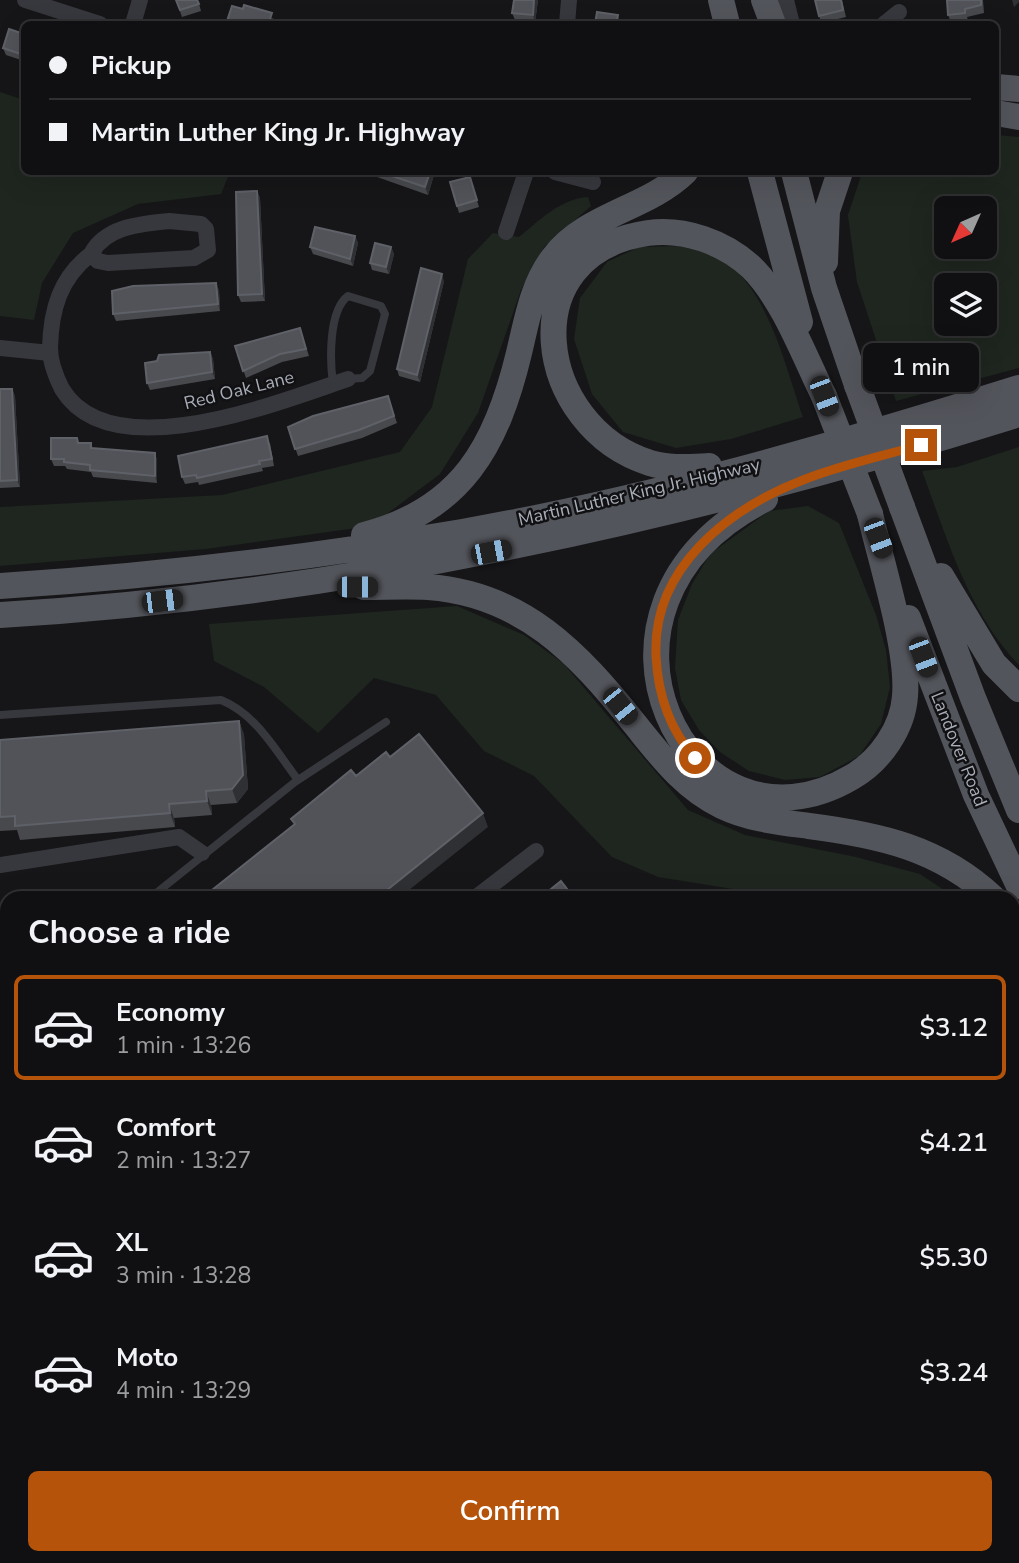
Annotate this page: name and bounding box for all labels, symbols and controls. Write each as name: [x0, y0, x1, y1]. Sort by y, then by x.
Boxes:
text: Pickup: [91, 48, 171, 83]
text: Martin Luther King Jr. Highway: [91, 115, 465, 150]
north arrow: [934, 196, 998, 259]
map controls: [934, 196, 997, 336]
button: layers: [934, 273, 997, 336]
callout: 1 min: [863, 344, 979, 392]
text: 1 min: [892, 352, 950, 383]
street label: Red Oak Lane: [181, 365, 297, 415]
car: [807, 373, 842, 419]
route end: [905, 429, 937, 461]
street label: Martin Luther King Jr. Highway: [516, 452, 763, 532]
car: [861, 515, 896, 561]
car: [469, 538, 514, 566]
car: [337, 577, 379, 598]
car: [140, 588, 185, 614]
car: [906, 634, 941, 680]
car: [599, 683, 642, 729]
street label: Landover Road: [925, 688, 993, 810]
route start: [679, 742, 711, 774]
text: Choose a ride: [28, 911, 230, 954]
text: Economy: [116, 995, 225, 1030]
icon: car: [32, 996, 95, 1059]
text: $3.12: [919, 1010, 988, 1045]
text: 1 min · 13:26: [116, 1030, 251, 1061]
text: Comfort: [116, 1110, 216, 1145]
icon: car: [32, 1111, 95, 1174]
text: $4.21: [919, 1125, 988, 1160]
text: 2 min · 13:27: [116, 1145, 251, 1176]
text: XL: [116, 1225, 148, 1260]
icon: car: [32, 1226, 95, 1289]
text: $5.30: [919, 1240, 988, 1275]
text: 3 min · 13:28: [116, 1260, 251, 1291]
text: Moto: [116, 1340, 178, 1375]
icon: car: [32, 1341, 95, 1404]
text: $3.24: [919, 1355, 988, 1390]
text: 4 min · 13:29: [116, 1375, 251, 1406]
button: Confirm: [28, 1471, 992, 1551]

